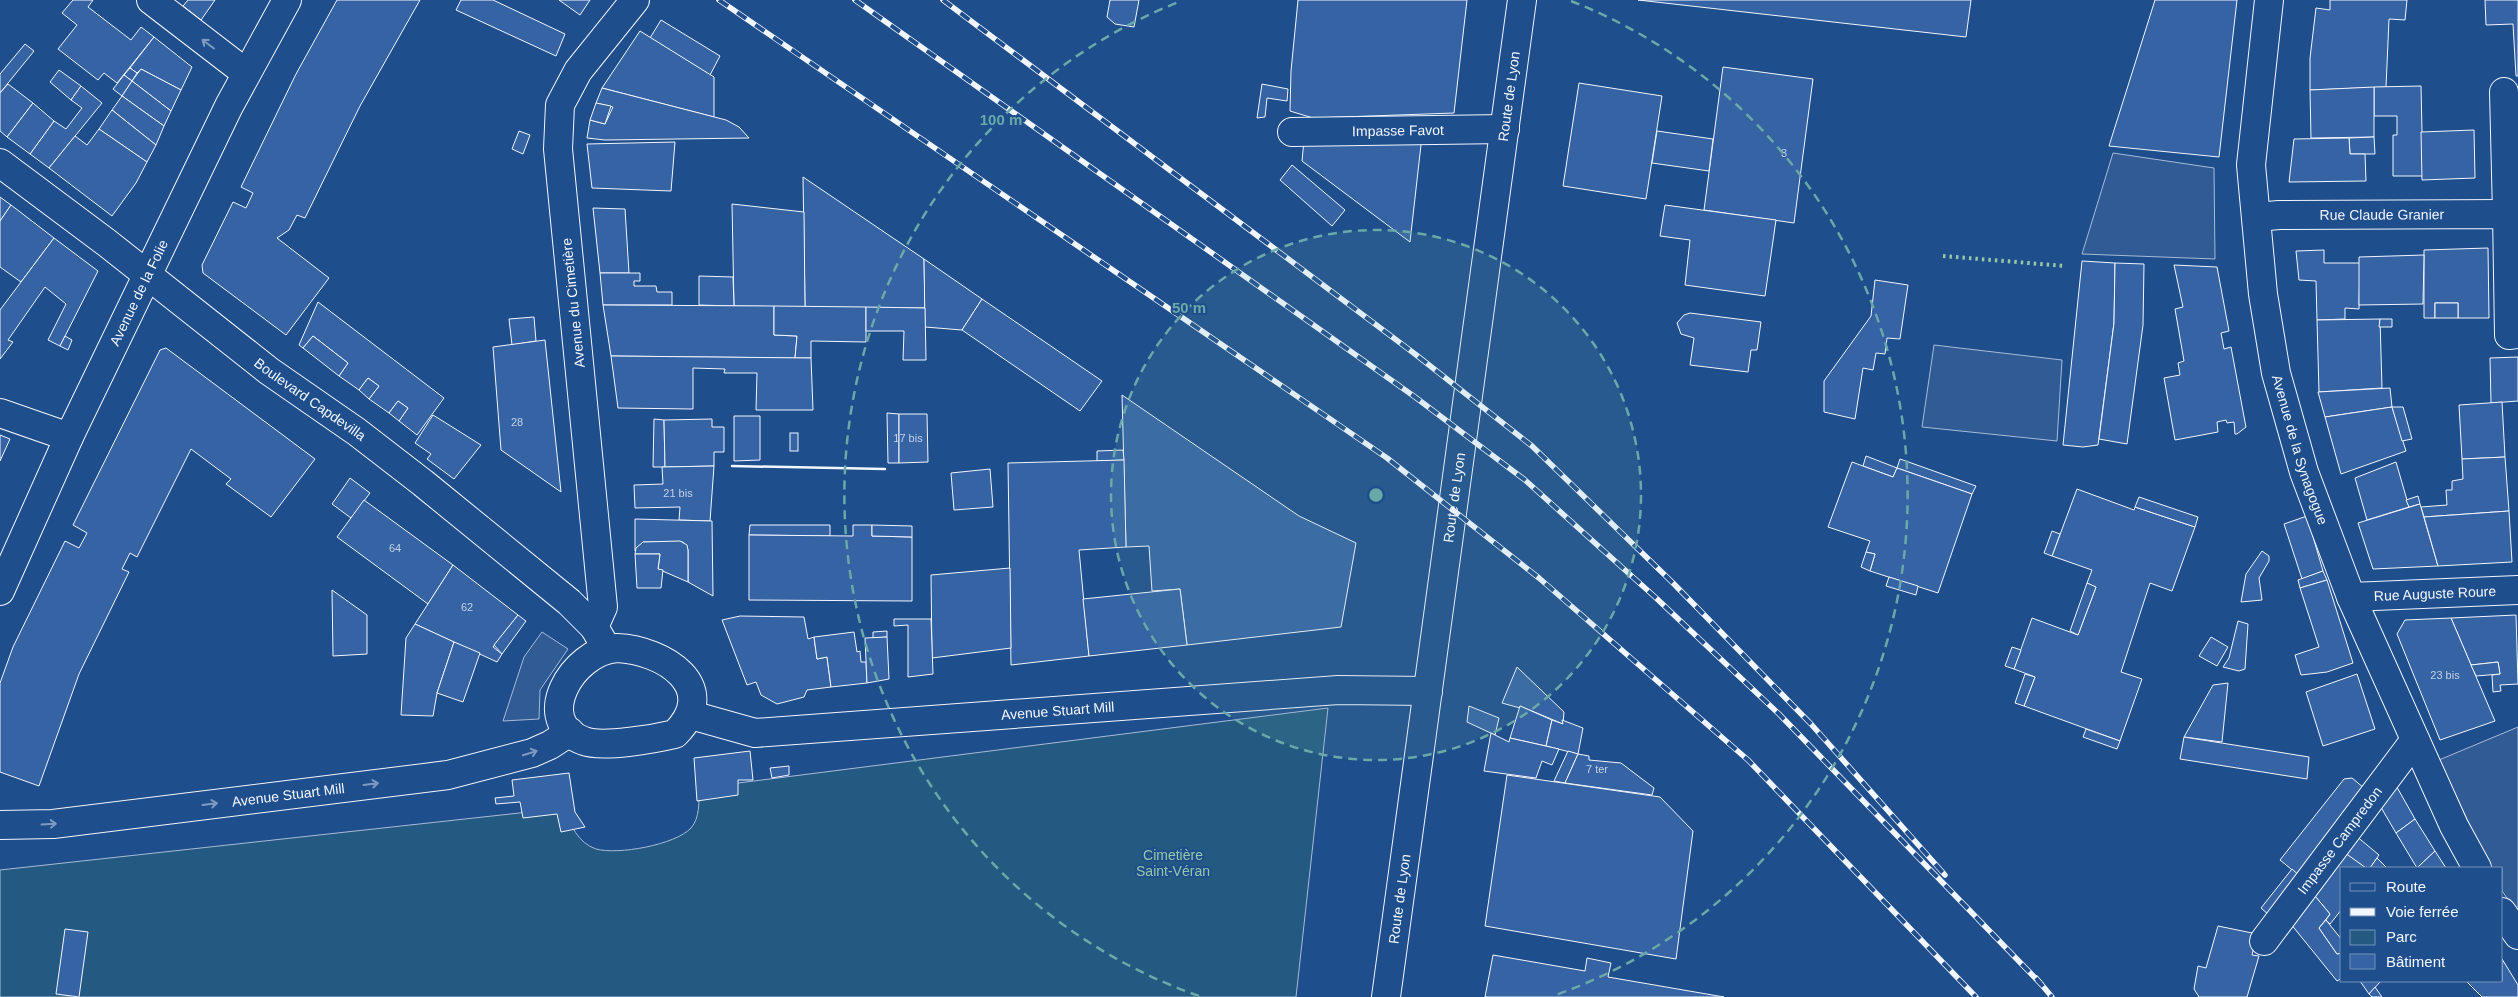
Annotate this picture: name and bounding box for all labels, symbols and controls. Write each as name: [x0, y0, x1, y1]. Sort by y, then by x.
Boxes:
one-way arrow: [202, 38, 215, 49]
street label: Route de Lyon: [1495, 50, 1523, 142]
text: 100 m: [980, 111, 1022, 128]
street label: Impasse Favot: [1352, 122, 1444, 139]
house number: 3: [1781, 147, 1787, 159]
street label: Rue Claude Granier: [2320, 206, 2445, 223]
street label: Avenue de la Folie: [106, 237, 171, 348]
street label: Avenue du Cimetière: [558, 237, 588, 369]
text: 50 m: [1172, 299, 1206, 316]
street label: Boulevard Capdevilla: [251, 355, 369, 444]
street label: Avenue de la Synagogue: [2269, 373, 2331, 527]
house number: 28: [511, 416, 523, 428]
house number: 17 bis: [893, 432, 923, 444]
street label: Route de Lyon: [1440, 452, 1468, 544]
centre of rings: [1367, 486, 1385, 504]
house number: 21 bis: [663, 487, 693, 499]
house number: 64: [389, 542, 401, 554]
street label: Rue Auguste Roure: [2373, 583, 2497, 604]
house number: 62: [461, 601, 473, 613]
house number: 23 bis: [2430, 669, 2460, 681]
street label: Avenue Stuart Mill: [1001, 699, 1115, 723]
one-way arrow: [522, 747, 538, 757]
house number: 7 ter: [1586, 763, 1608, 775]
one-way arrow: [363, 779, 379, 789]
street label: Avenue Stuart Mill: [231, 780, 345, 810]
street label: Impasse Campredon: [2294, 783, 2385, 897]
one-way arrow: [202, 799, 218, 809]
one-way arrow: [40, 819, 56, 828]
park label: Cimetière Saint-Véran: [1136, 847, 1210, 879]
street label: Route de Lyon: [1385, 853, 1413, 945]
legend: [2340, 867, 2503, 982]
text: Route: [2386, 878, 2426, 895]
text: Voie ferrée: [2386, 903, 2459, 920]
text: Parc: [2386, 928, 2417, 945]
text: Bâtiment: [2386, 953, 2446, 970]

